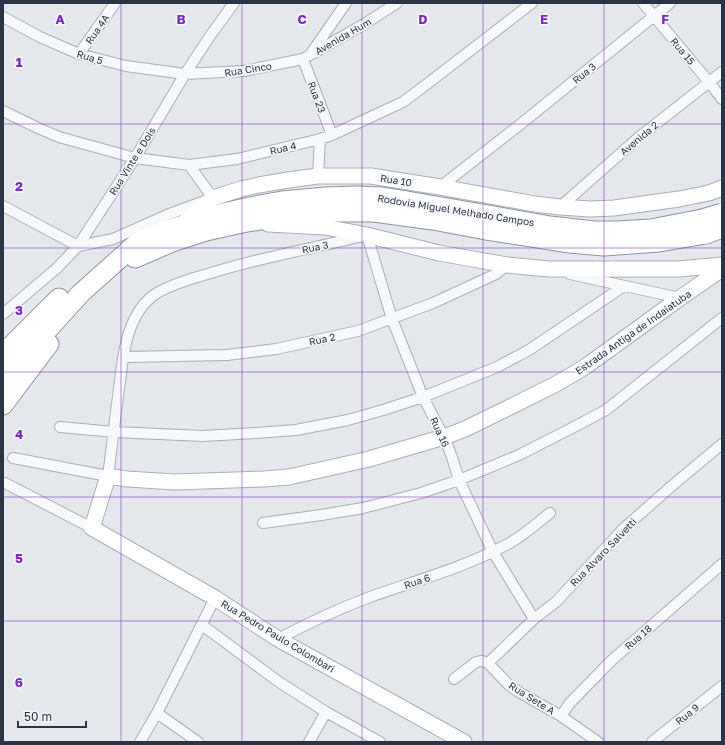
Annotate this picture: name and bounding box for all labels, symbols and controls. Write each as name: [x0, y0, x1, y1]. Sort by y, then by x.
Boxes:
text: A: [55, 11, 65, 27]
text: B: [176, 11, 186, 27]
text: C: [297, 11, 307, 27]
text: D: [418, 11, 428, 27]
text: E: [540, 11, 548, 27]
text: F: [661, 11, 669, 27]
street label: Rua 4A: [82, 12, 112, 46]
street label: Avenida Hum: [313, 15, 373, 57]
street label: Rua 15: [668, 35, 698, 67]
street label: Rua 5: [76, 47, 105, 67]
text: 1: [16, 54, 23, 70]
street label: Rua Cinco: [223, 59, 273, 79]
street label: Rua 3: [570, 60, 598, 86]
street label: Rua 23: [306, 80, 328, 114]
street label: Avenida 2: [617, 118, 661, 157]
street label: Rua Vinte e Dois: [106, 125, 158, 197]
street label: Rua 4: [269, 139, 297, 157]
street label: Rua 10: [379, 172, 413, 188]
text: 2: [15, 178, 23, 194]
street label: Rodovia Miguel Melhado Campos: [377, 192, 535, 228]
street label: Rua 3: [301, 238, 329, 256]
street label: Estrada Antiga de Indaiatuba: [573, 287, 693, 377]
text: 3: [15, 302, 23, 318]
street label: Rua 2: [308, 330, 336, 348]
street label: Rua 16: [428, 415, 452, 449]
text: 4: [15, 426, 23, 442]
street label: Rua Alvaro Salvetti: [567, 515, 639, 589]
text: 5: [15, 550, 23, 566]
street label: Rua 6: [402, 571, 432, 591]
street label: Rua Pedro Paulo Colombari: [219, 597, 337, 675]
street label: Rua 18: [622, 622, 654, 652]
text: 6: [15, 674, 23, 690]
street label: Rua Sete A: [507, 679, 557, 717]
street label: Rua 9: [673, 701, 701, 727]
scale bar: [18, 703, 86, 729]
text: 50 m: [24, 709, 52, 724]

